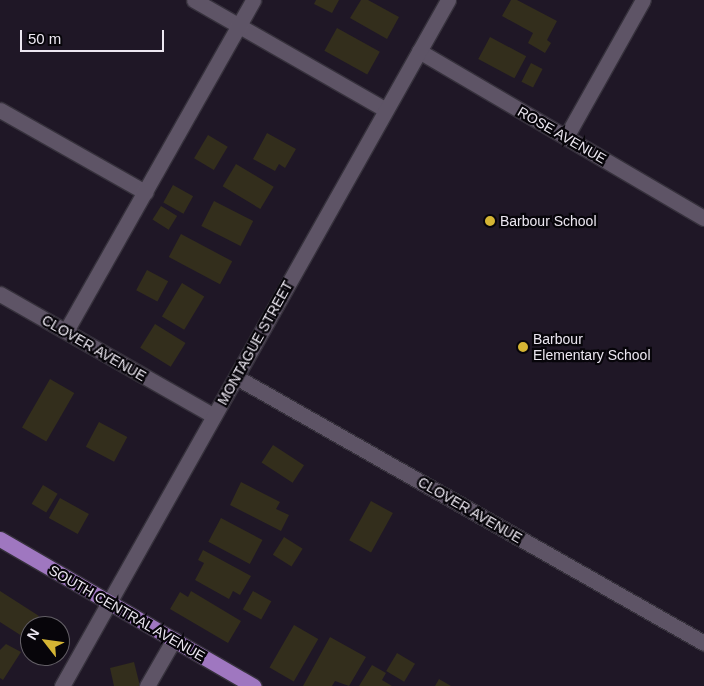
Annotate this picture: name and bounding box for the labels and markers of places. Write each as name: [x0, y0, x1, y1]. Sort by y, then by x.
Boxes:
place label: Barbour School: [500, 213, 597, 229]
marker: Barbour School: [484, 215, 496, 227]
place label: Barbour Elementary School: [533, 331, 651, 364]
marker: Barbour Elementary School: [517, 341, 529, 353]

